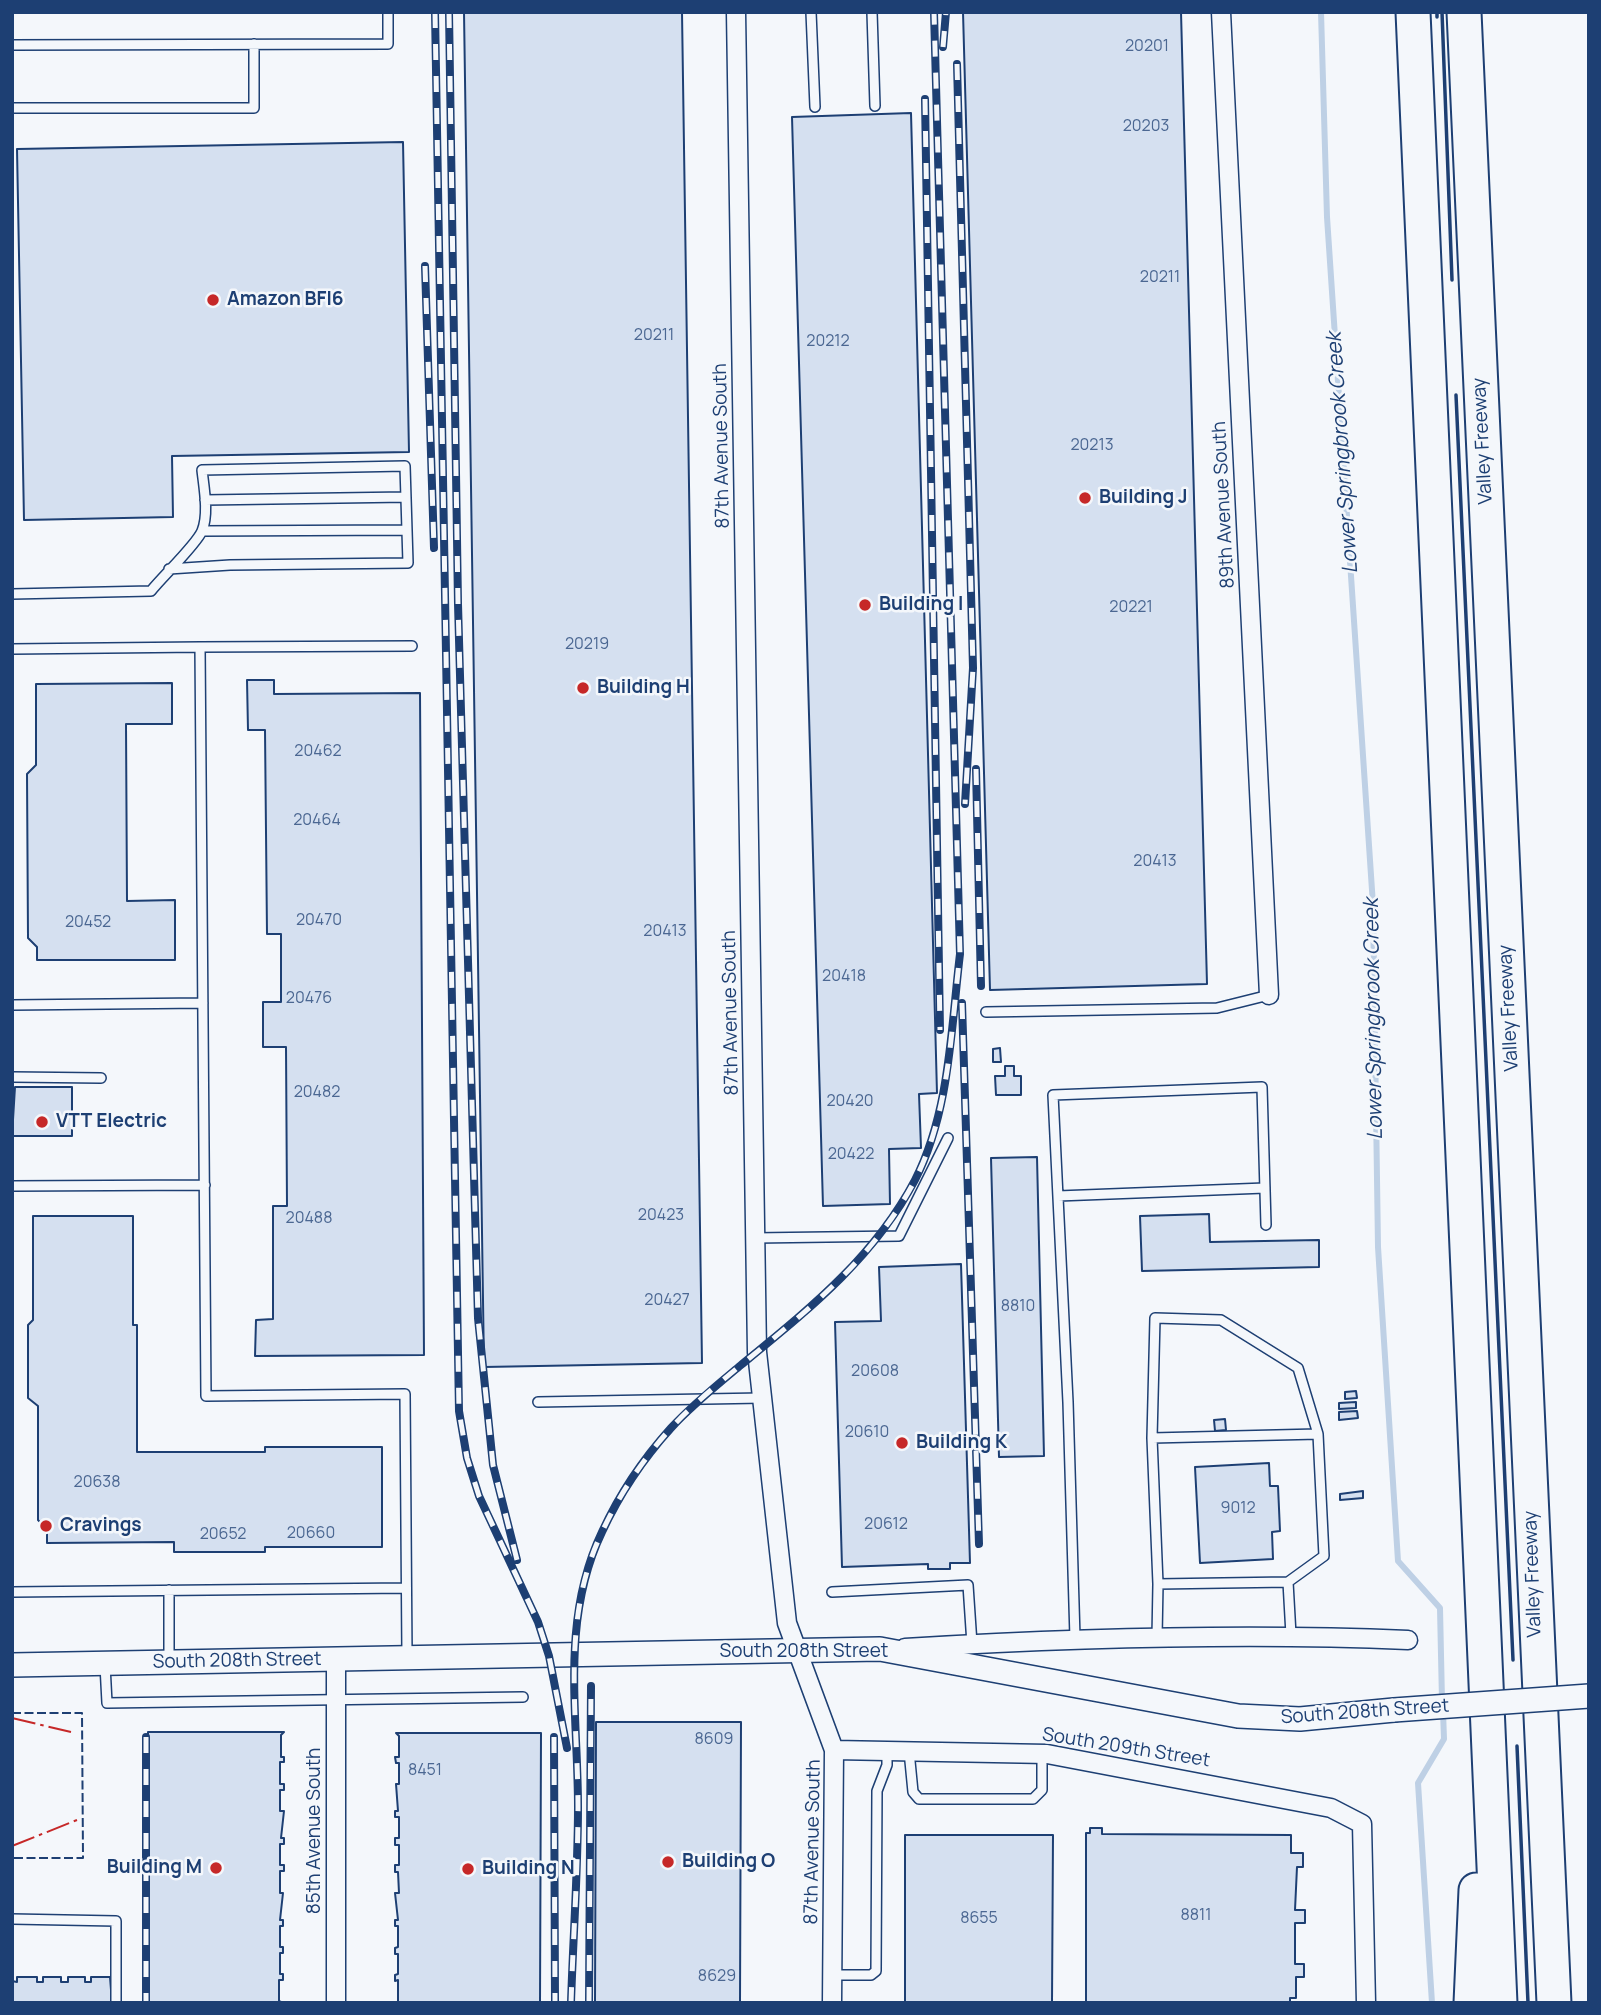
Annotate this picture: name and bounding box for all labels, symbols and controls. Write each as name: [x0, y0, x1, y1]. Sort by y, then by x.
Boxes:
house number: 20201: [1125, 37, 1169, 57]
house number: 20203: [1123, 117, 1169, 137]
house number: 20211: [1140, 268, 1180, 288]
place label: Amazon BFI6: [227, 289, 344, 311]
marker: Amazon BFI6: [205, 292, 221, 308]
house number: 20211: [634, 326, 674, 346]
house number: 20212: [806, 332, 850, 352]
water label: Lower Springbrook Creek: [1322, 332, 1364, 574]
street label: 87th Avenue South: [709, 363, 735, 529]
street label: Valley Freeway: [1468, 377, 1498, 505]
street label: 89th Avenue South: [1208, 421, 1240, 589]
house number: 20213: [1070, 436, 1114, 456]
place label: Building J: [1099, 487, 1187, 509]
marker: Building J: [1077, 490, 1093, 506]
place label: Building I: [879, 594, 963, 616]
marker: Building I: [857, 597, 873, 613]
house number: 20221: [1109, 598, 1153, 618]
house number: 20219: [565, 635, 609, 655]
place label: Building H: [597, 677, 690, 699]
marker: Building H: [575, 680, 591, 696]
house number: 20462: [294, 742, 342, 762]
house number: 20464: [293, 811, 341, 831]
house number: 20413: [1133, 852, 1177, 872]
water label: Lower Springbrook Creek: [1359, 898, 1389, 1140]
house number: 20470: [296, 911, 342, 931]
house number: 20452: [65, 913, 111, 933]
house number: 20413: [643, 922, 687, 942]
street label: 87th Avenue South: [718, 930, 744, 1096]
street label: Valley Freeway: [1494, 944, 1524, 1072]
house number: 20418: [822, 967, 866, 987]
house number: 20476: [286, 989, 332, 1009]
house number: 20482: [294, 1083, 340, 1103]
house number: 20420: [826, 1092, 874, 1112]
place label: VTT Electric: [56, 1111, 167, 1133]
marker: VTT Electric: [34, 1114, 50, 1130]
house number: 20422: [828, 1145, 874, 1165]
house number: 20423: [638, 1206, 684, 1226]
house number: 20488: [286, 1209, 332, 1229]
house number: 20427: [644, 1291, 690, 1311]
house number: 8810: [1001, 1297, 1035, 1317]
house number: 20608: [851, 1362, 899, 1382]
house number: 20610: [845, 1423, 889, 1443]
place label: Building K: [916, 1432, 1007, 1454]
marker: Building K: [894, 1435, 910, 1451]
house number: 20638: [74, 1473, 120, 1493]
house number: 9012: [1220, 1499, 1256, 1519]
street label: Valley Freeway: [1519, 1510, 1547, 1638]
place label: Cravings: [60, 1515, 142, 1537]
house number: 20612: [864, 1515, 908, 1535]
marker: Cravings: [38, 1518, 54, 1534]
house number: 20660: [287, 1524, 335, 1544]
house number: 20652: [200, 1525, 246, 1545]
street label: South 208th Street: [720, 1641, 888, 1663]
street label: South 208th Street: [152, 1648, 322, 1674]
street label: South 208th Street: [1280, 1695, 1450, 1729]
street label: South 209th Street: [1040, 1723, 1212, 1773]
house number: 8609: [695, 1730, 733, 1750]
street label: 85th Avenue South: [304, 1748, 326, 1914]
street label: 87th Avenue South: [800, 1759, 826, 1925]
house number: 8451: [408, 1761, 442, 1781]
place label: Building O: [682, 1851, 775, 1873]
marker: Building O: [660, 1854, 676, 1870]
place label: Building M: [107, 1857, 202, 1879]
place label: Building N: [482, 1858, 575, 1880]
marker: Building M: [208, 1860, 224, 1876]
marker: Building N: [460, 1861, 476, 1877]
house number: 8811: [1180, 1906, 1212, 1926]
house number: 8655: [960, 1909, 998, 1929]
house number: 8629: [698, 1967, 736, 1987]

